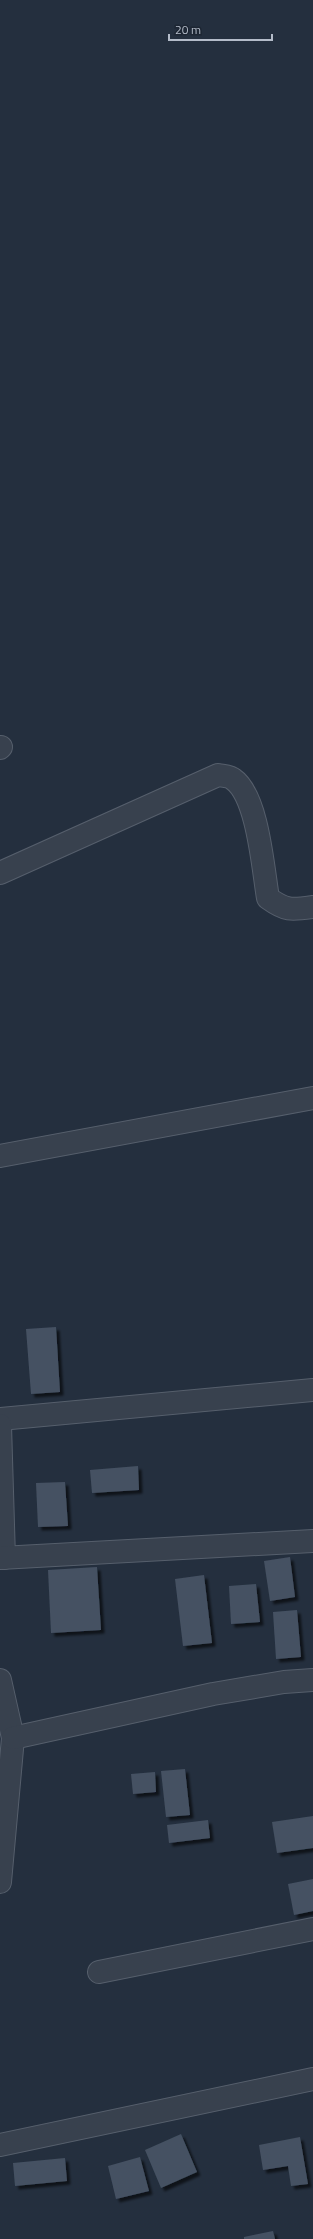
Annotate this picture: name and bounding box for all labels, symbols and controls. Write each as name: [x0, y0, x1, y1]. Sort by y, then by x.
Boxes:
scale bar: [169, 16, 272, 42]
text: 20 m: [175, 20, 201, 39]

